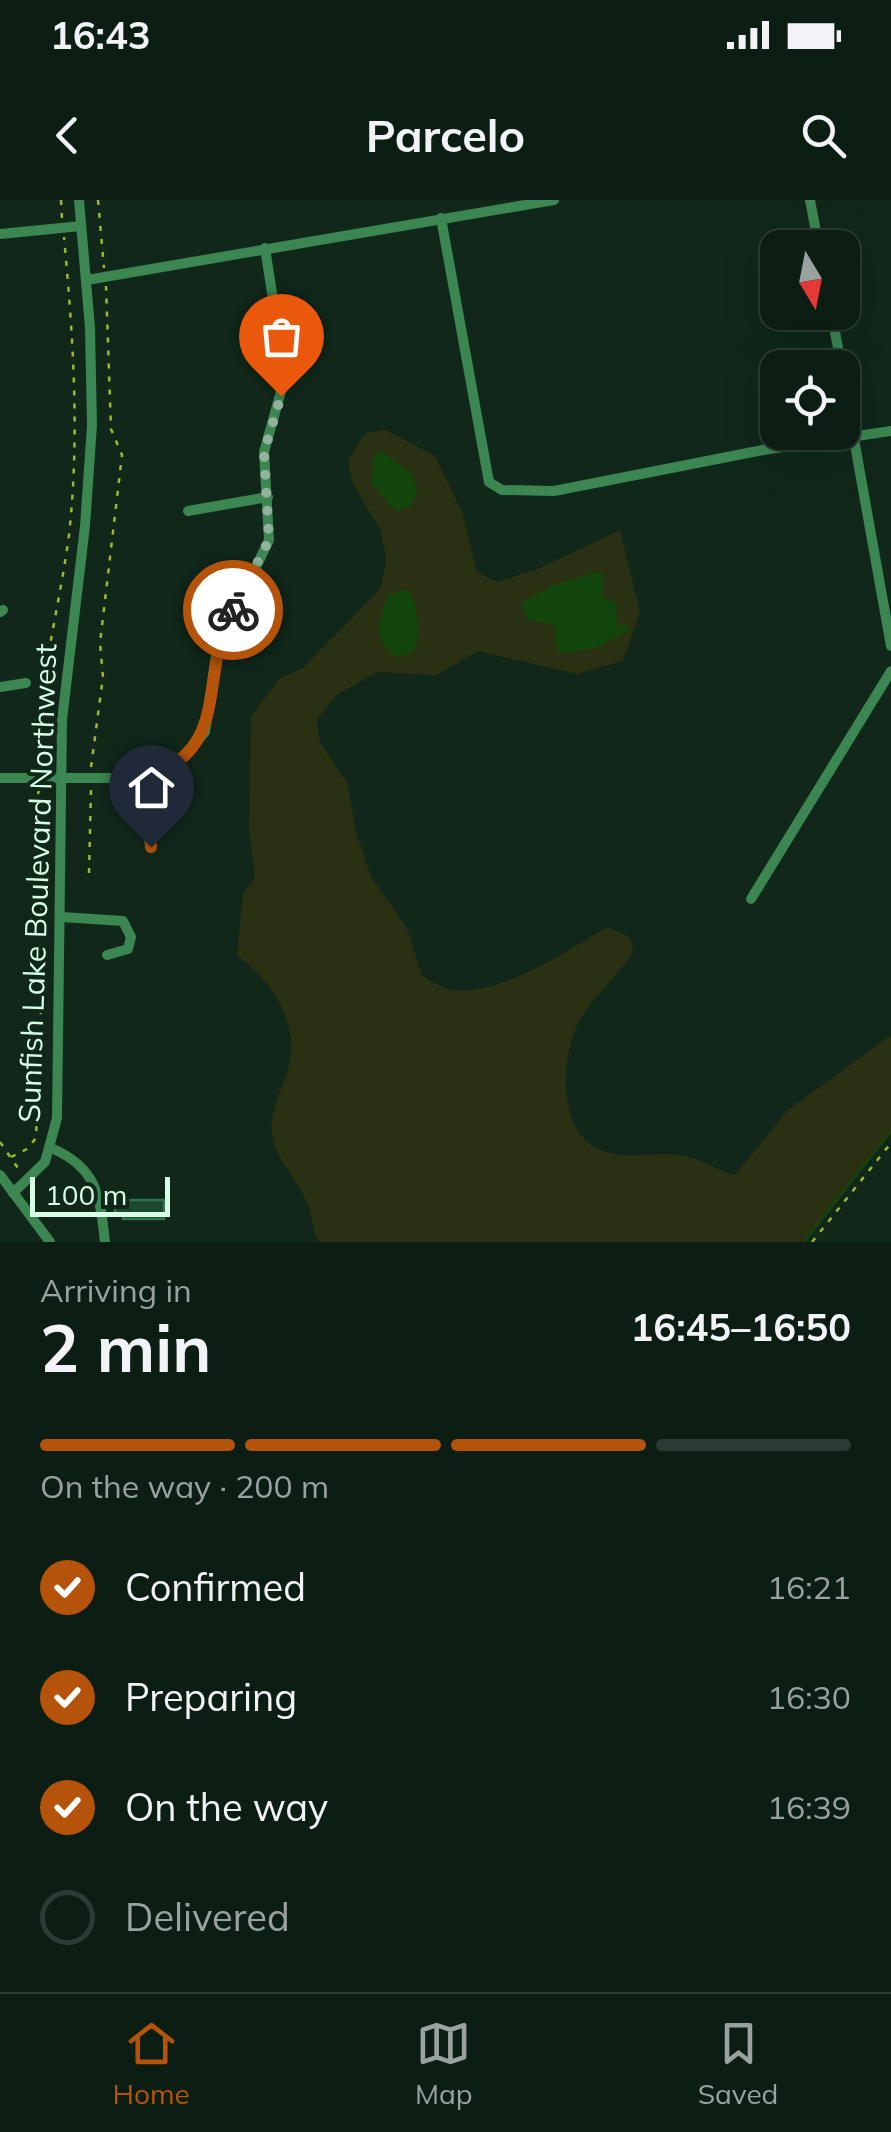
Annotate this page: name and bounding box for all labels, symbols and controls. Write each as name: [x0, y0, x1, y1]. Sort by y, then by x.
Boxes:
text: 16:43: [50, 11, 151, 59]
text: Parcelo: [366, 107, 525, 163]
icon: back: [40, 108, 95, 163]
icon: search: [796, 108, 851, 163]
north arrow: [760, 230, 860, 330]
map controls: [760, 230, 860, 450]
pin: [239, 294, 324, 397]
icon: bag: [254, 309, 309, 364]
button: locate: [760, 350, 860, 450]
courier: [183, 560, 283, 660]
icon: bike: [206, 583, 261, 638]
street label: Sunfish Lake Boulevard Northwest: [10, 643, 64, 1123]
pin: [109, 745, 194, 848]
icon: home: [124, 760, 179, 815]
scale bar: [30, 1172, 170, 1216]
text: 100 m: [45, 1177, 127, 1212]
text: Arriving in: [40, 1270, 192, 1310]
text: 16:45–16:50: [631, 1303, 851, 1351]
text: 2 min: [40, 1307, 211, 1388]
text: On the way · 200 m: [40, 1466, 329, 1506]
icon: check: [40, 1560, 95, 1615]
text: Confirmed: [125, 1563, 306, 1611]
text: 16:21: [767, 1567, 851, 1607]
icon: check: [40, 1670, 95, 1725]
text: Preparing: [125, 1673, 297, 1721]
text: 16:30: [767, 1677, 851, 1717]
icon: check: [40, 1780, 95, 1835]
text: On the way: [125, 1783, 328, 1831]
text: 16:39: [767, 1787, 851, 1827]
text: Delivered: [125, 1893, 290, 1941]
tab: Home: [113, 2016, 190, 2111]
tab: Map: [415, 2016, 473, 2111]
tab: Saved: [698, 2016, 778, 2111]

